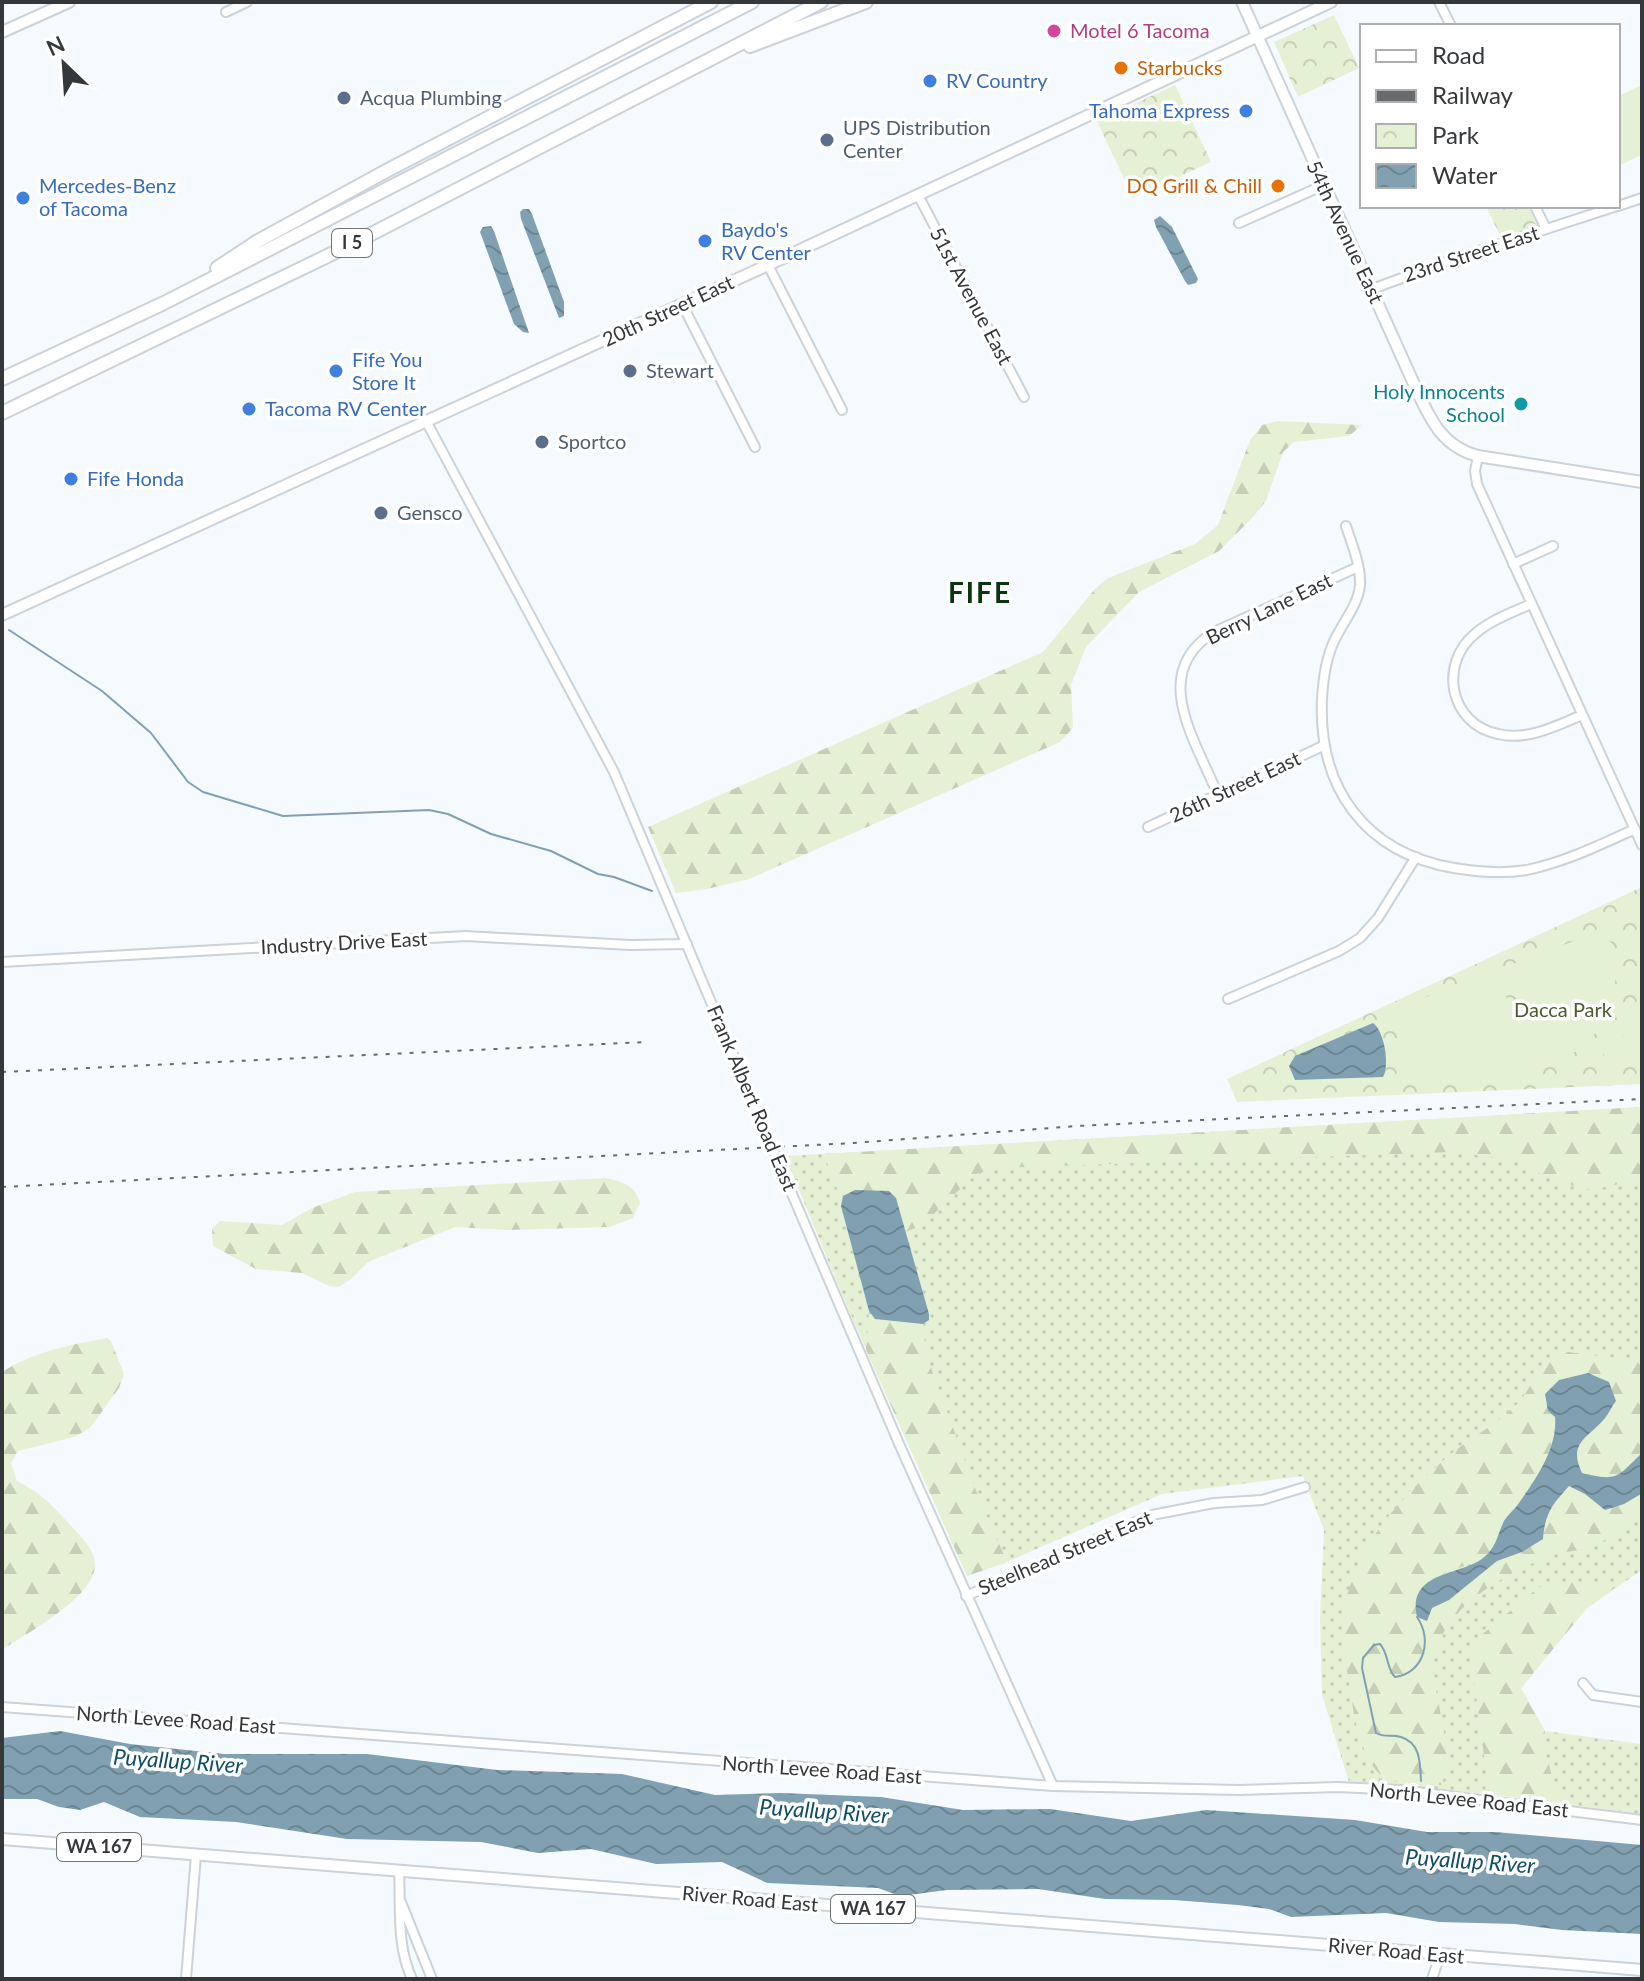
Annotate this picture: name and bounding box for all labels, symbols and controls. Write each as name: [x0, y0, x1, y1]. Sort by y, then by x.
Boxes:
place label: Motel 6 Tacoma: [1070, 18, 1210, 42]
marker: Motel 6 Tacoma: [1045, 22, 1063, 40]
north arrow: [24, 24, 104, 104]
legend: [1360, 24, 1620, 208]
text: N: [42, 30, 69, 61]
text: Road: [1432, 40, 1485, 69]
place label: Starbucks: [1137, 55, 1223, 79]
marker: Starbucks: [1112, 59, 1130, 77]
place label: RV Country: [946, 68, 1048, 92]
marker: RV Country: [921, 72, 939, 90]
text: Railway: [1432, 80, 1514, 109]
place label: Acqua Plumbing: [360, 85, 502, 109]
marker: Acqua Plumbing: [335, 89, 353, 107]
place label: Tahoma Express: [1089, 98, 1230, 122]
marker: Tahoma Express: [1237, 102, 1255, 120]
place label: UPS Distribution Center: [843, 115, 991, 162]
text: Park: [1432, 120, 1480, 149]
marker: UPS Distribution Center: [818, 131, 836, 149]
street label: 54th Avenue East: [1302, 156, 1389, 307]
text: Water: [1432, 160, 1497, 189]
place label: Mercedes-Benz of Tacoma: [39, 173, 176, 220]
place label: DQ Grill & Chill: [1126, 173, 1262, 197]
marker: DQ Grill & Chill: [1269, 177, 1287, 195]
marker: Mercedes-Benz of Tacoma: [14, 189, 32, 207]
place label: Baydo's RV Center: [721, 217, 812, 264]
street label: 23rd Street East: [1400, 220, 1542, 286]
street label: 51st Avenue East: [926, 223, 1018, 368]
road number: I 5: [332, 229, 372, 257]
marker: Baydo's RV Center: [696, 232, 714, 250]
street label: 20th Street East: [598, 269, 737, 351]
place label: Fife You Store It: [352, 347, 422, 394]
place label: Stewart: [646, 358, 714, 382]
marker: Fife You Store It: [327, 362, 345, 380]
marker: Stewart: [621, 362, 639, 380]
place label: Holy Innocents School: [1373, 379, 1505, 426]
marker: Holy Innocents School: [1512, 395, 1530, 413]
place label: Tacoma RV Center: [265, 396, 427, 420]
marker: Tacoma RV Center: [240, 400, 258, 418]
place label: Sportco: [558, 429, 626, 453]
marker: Sportco: [533, 433, 551, 451]
place label: Fife Honda: [87, 466, 184, 490]
marker: Fife Honda: [62, 470, 80, 488]
place label: Gensco: [397, 500, 463, 524]
marker: Gensco: [372, 504, 390, 522]
street label: Berry Lane East: [1202, 567, 1335, 649]
district label: FIFE: [948, 575, 1012, 609]
street label: 26th Street East: [1165, 745, 1304, 827]
street label: Industry Drive East: [260, 926, 428, 958]
park label: Dacca Park: [1514, 997, 1613, 1021]
street label: Frank Albert Road East: [703, 1001, 803, 1194]
street label: Steelhead Street East: [974, 1505, 1155, 1600]
street label: North Levee Road East: [76, 1700, 277, 1738]
water label: Puyallup River: [112, 1743, 244, 1779]
street label: North Levee Road East: [722, 1750, 923, 1788]
street label: North Levee Road East: [1368, 1777, 1570, 1821]
water label: Puyallup River: [758, 1793, 890, 1829]
road number: WA 167: [57, 1833, 141, 1861]
water label: Puyallup River: [1404, 1843, 1536, 1879]
street label: River Road East: [681, 1880, 819, 1916]
road number: WA 167: [831, 1895, 915, 1923]
street label: River Road East: [1327, 1932, 1465, 1968]

